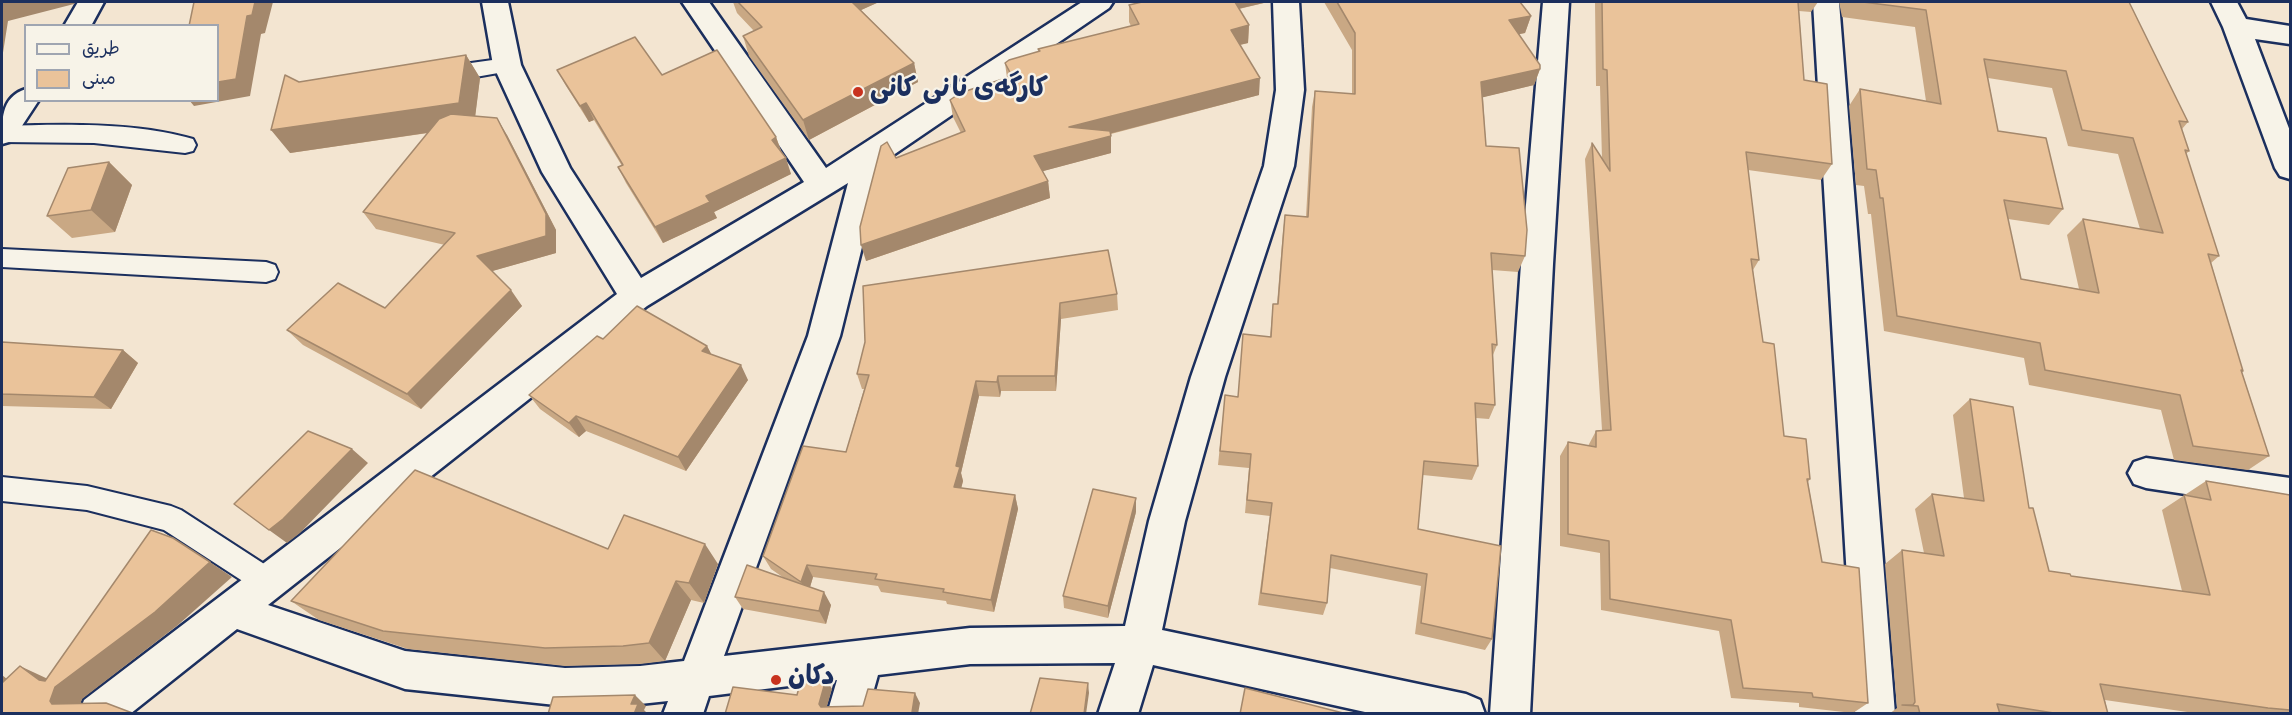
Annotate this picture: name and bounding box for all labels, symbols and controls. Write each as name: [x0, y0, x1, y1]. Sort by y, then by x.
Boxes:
legend: [24, 24, 219, 102]
text: طريق: [82, 37, 120, 63]
text: مبنى: [82, 67, 116, 93]
place label: کارگەی نانی کانی: [870, 76, 1048, 108]
marker: کارگەی نانی کانی: [851, 85, 865, 99]
place label: دكان: [788, 664, 834, 696]
marker: دكان: [769, 673, 783, 687]

